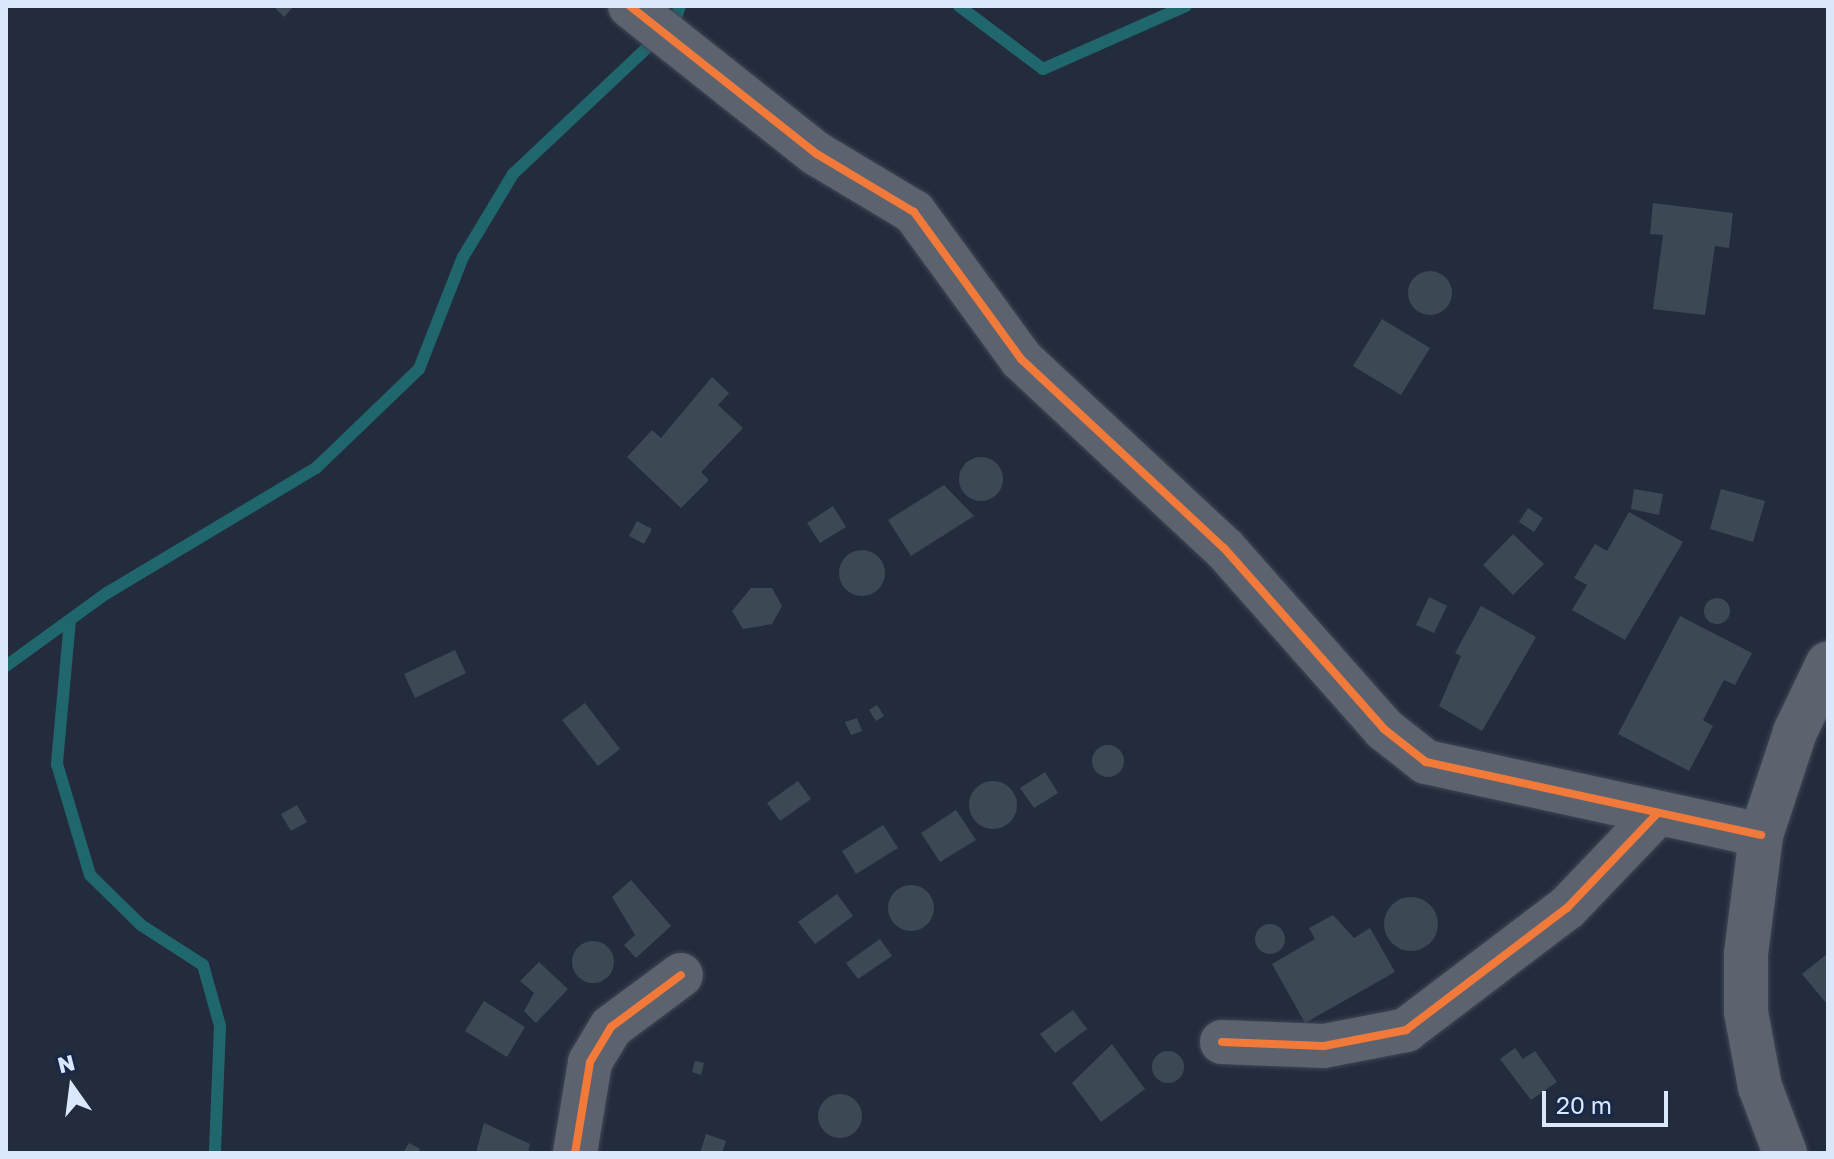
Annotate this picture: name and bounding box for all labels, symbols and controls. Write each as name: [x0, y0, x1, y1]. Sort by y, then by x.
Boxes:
north arrow: [32, 1047, 112, 1127]
text: N: [55, 1048, 77, 1078]
scale bar: [1546, 1075, 1672, 1125]
text: 20 m: [1556, 1090, 1612, 1119]

